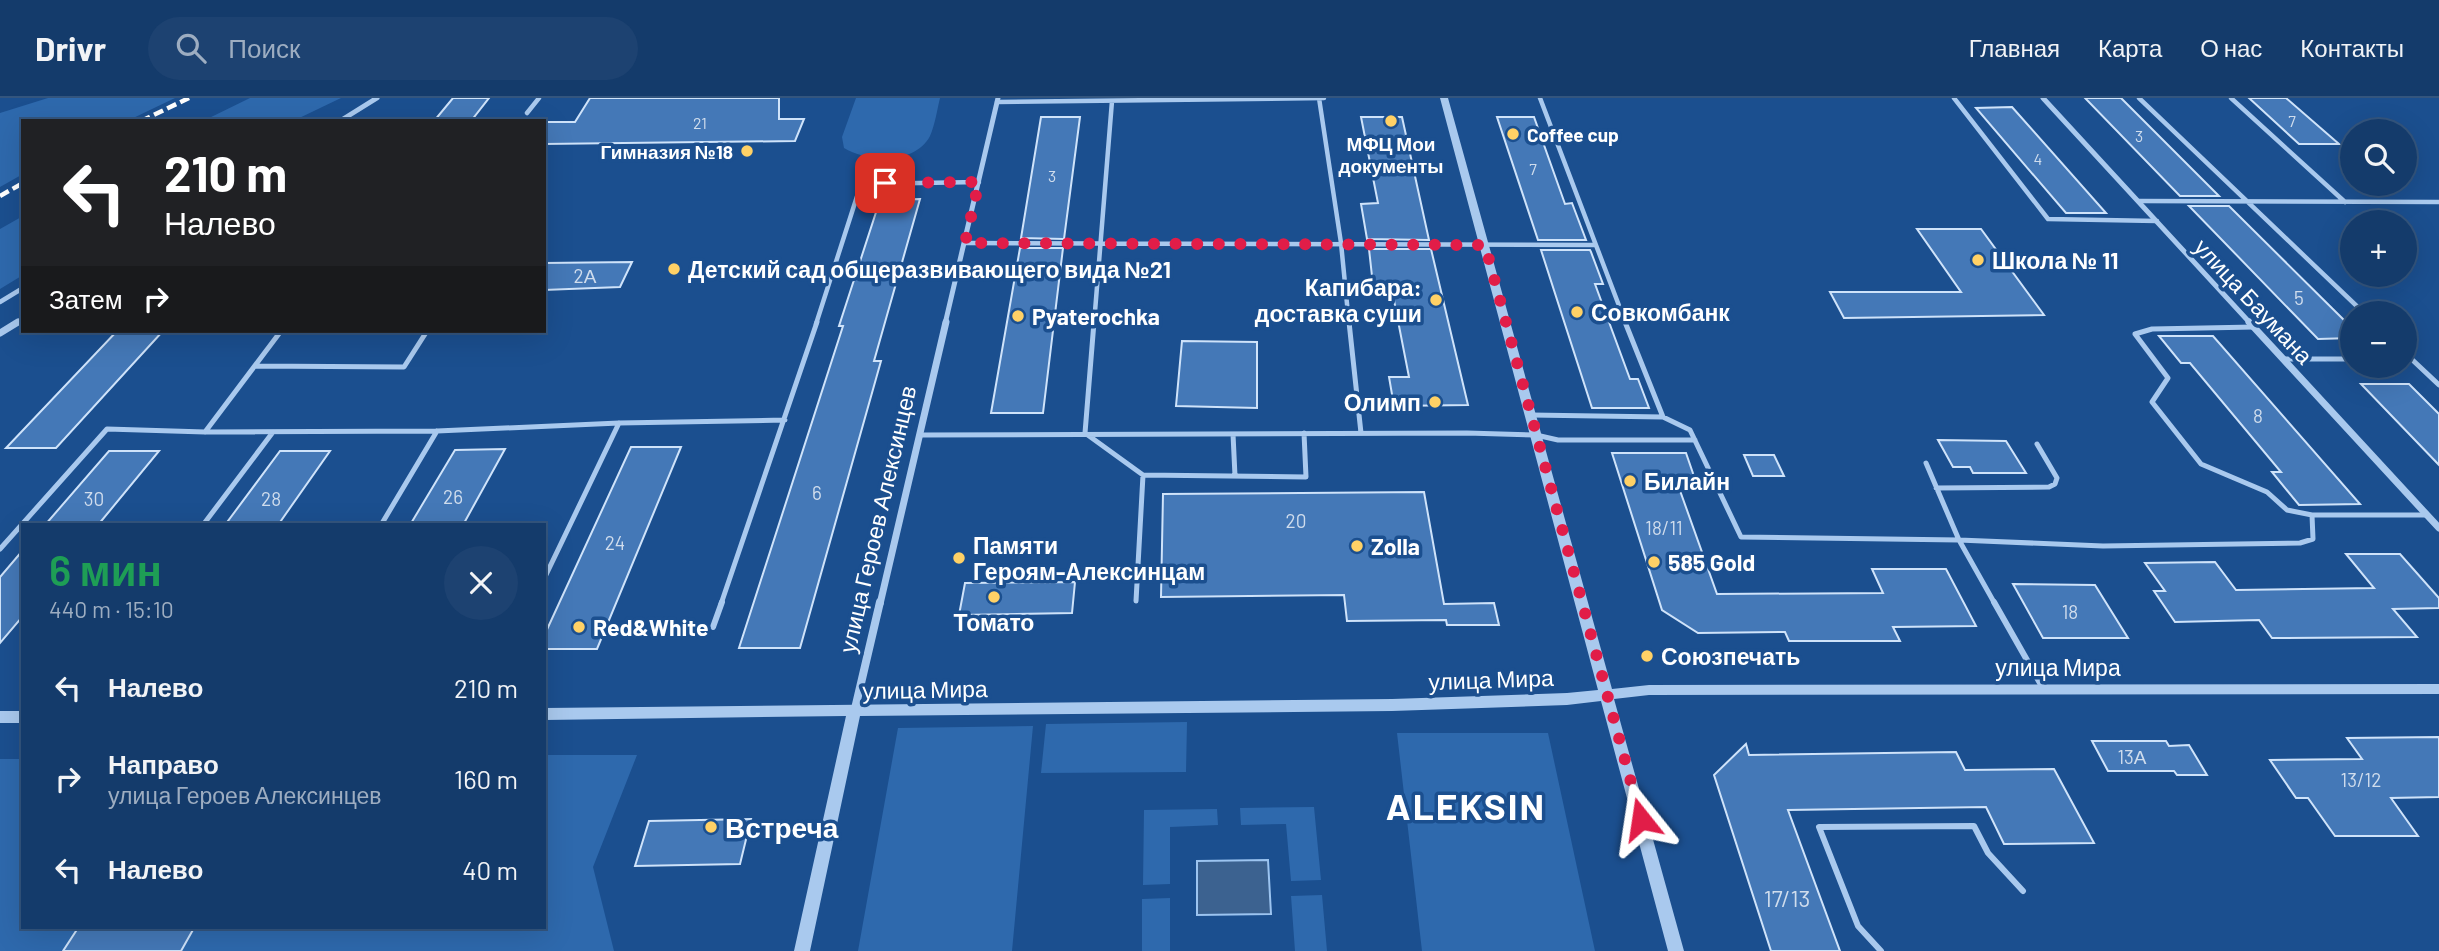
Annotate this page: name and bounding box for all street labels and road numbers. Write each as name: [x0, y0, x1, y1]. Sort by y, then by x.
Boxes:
street label: улица Баумана: [2189, 233, 2319, 369]
street label: улица Героев Алексинцев: [833, 383, 921, 655]
street label: улица Мира: [1995, 653, 2121, 681]
street label: улица Мира: [1428, 663, 1554, 695]
street label: улица Мира: [862, 674, 988, 704]

